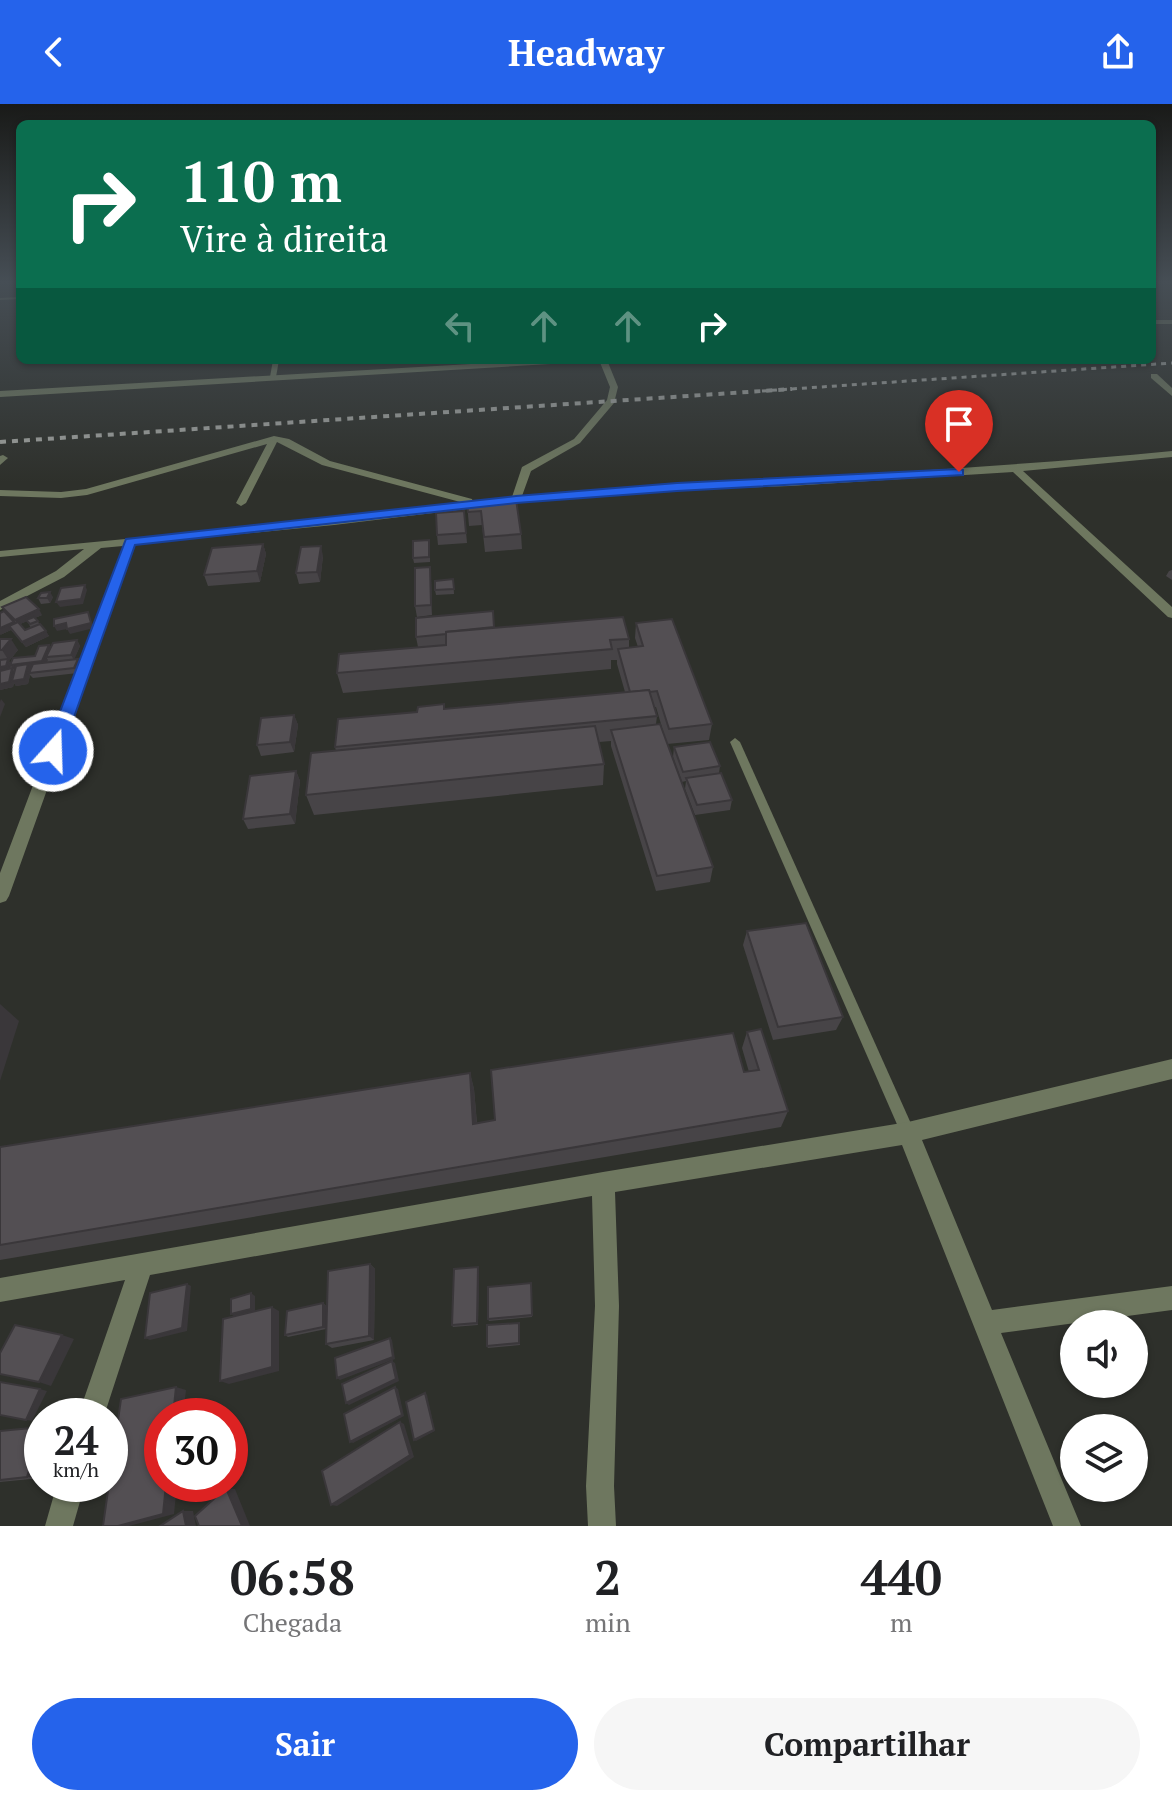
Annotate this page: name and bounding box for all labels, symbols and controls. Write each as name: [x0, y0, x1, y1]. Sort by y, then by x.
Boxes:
text: Headway: [508, 29, 664, 76]
icon: back: [32, 30, 76, 74]
icon: share: [1096, 30, 1140, 74]
text: 110 m: [180, 144, 342, 218]
icon: right: [48, 152, 152, 256]
text: Vire à direita: [180, 215, 388, 262]
icon: left: [438, 304, 482, 348]
icon: ahead: [522, 304, 566, 348]
icon: ahead: [606, 304, 650, 348]
icon: right: [690, 304, 734, 348]
pin: [925, 390, 993, 472]
icon: arrive: [937, 402, 981, 446]
position arrow: [11, 709, 95, 793]
map controls: [1060, 1310, 1148, 1502]
button: sound: [1060, 1310, 1148, 1398]
speed limit sign: 30: [144, 1398, 248, 1502]
text: 24: [53, 1413, 99, 1466]
button: layers: [1060, 1414, 1148, 1502]
text: km/h: [53, 1456, 99, 1483]
text: 06:58: [230, 1545, 355, 1609]
text: 2: [594, 1545, 621, 1609]
text: 440: [861, 1545, 942, 1609]
text: Chegada: [243, 1605, 342, 1639]
text: min: [585, 1605, 631, 1639]
text: m: [890, 1605, 913, 1639]
button: Sair: [32, 1698, 578, 1790]
button: Compartilhar: [594, 1698, 1140, 1790]

